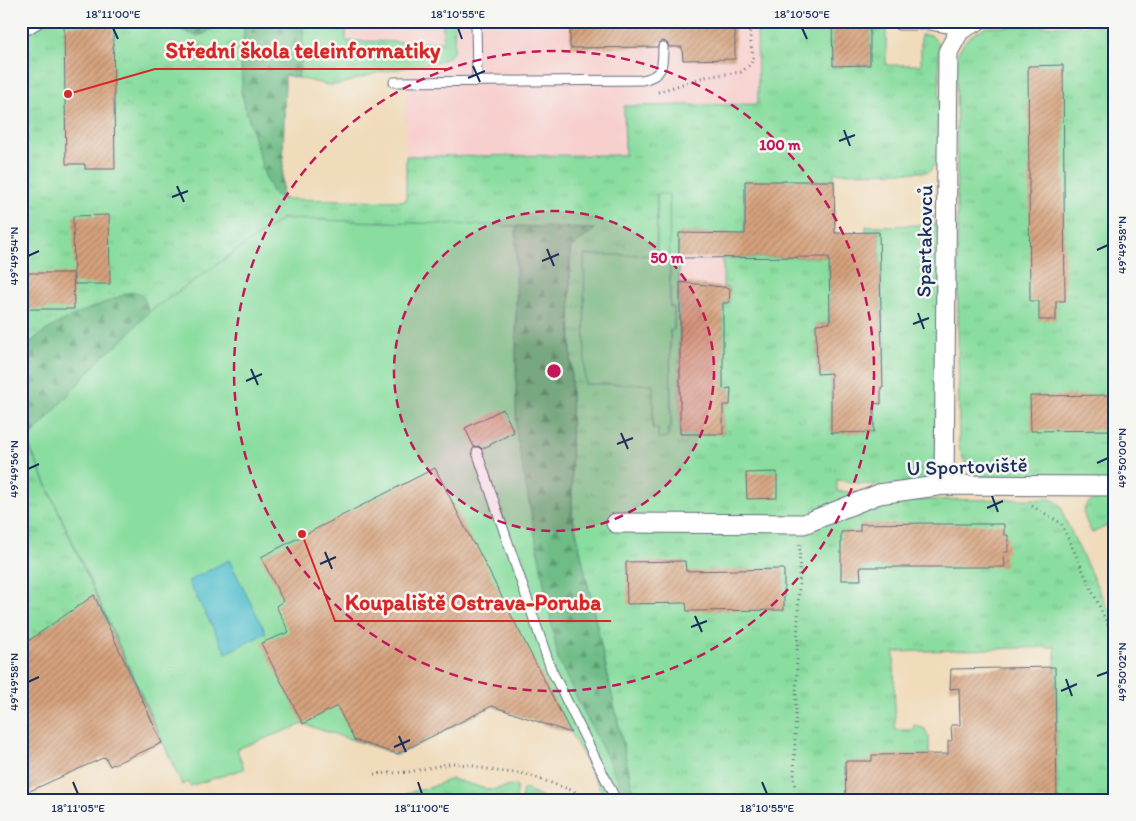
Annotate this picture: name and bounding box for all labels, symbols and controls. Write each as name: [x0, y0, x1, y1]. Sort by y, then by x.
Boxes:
text: 18°11'00"E: [86, 7, 141, 21]
text: 18°10'55"E: [431, 7, 486, 21]
text: 18°10'50"E: [774, 7, 830, 21]
callout: Střední škola teleinformatiky: [155, 32, 450, 69]
text: Střední škola teleinformatiky: [166, 37, 441, 64]
text: 100 m: [759, 136, 801, 154]
street label: Spartakovců: [911, 184, 937, 298]
text: 49°49'58"N: [1115, 216, 1129, 274]
text: 49°49'54"N: [7, 227, 21, 285]
text: 50 m: [650, 249, 684, 267]
centre of rings: [545, 362, 563, 380]
text: 49°50'00"N: [1115, 428, 1129, 488]
text: 49°49'56"N: [7, 440, 21, 498]
street label: U Sportoviště: [906, 451, 1028, 481]
callout: Koupaliště Ostrava-Poruba: [335, 584, 611, 621]
text: Koupaliště Ostrava-Poruba: [345, 589, 601, 616]
text: 49°50'02"N: [1115, 642, 1129, 702]
text: 49°49'58"N: [7, 653, 21, 711]
text: 18°11'05"E: [51, 801, 105, 815]
text: 18°11'00"E: [395, 801, 450, 815]
text: 18°10'55"E: [740, 801, 795, 815]

